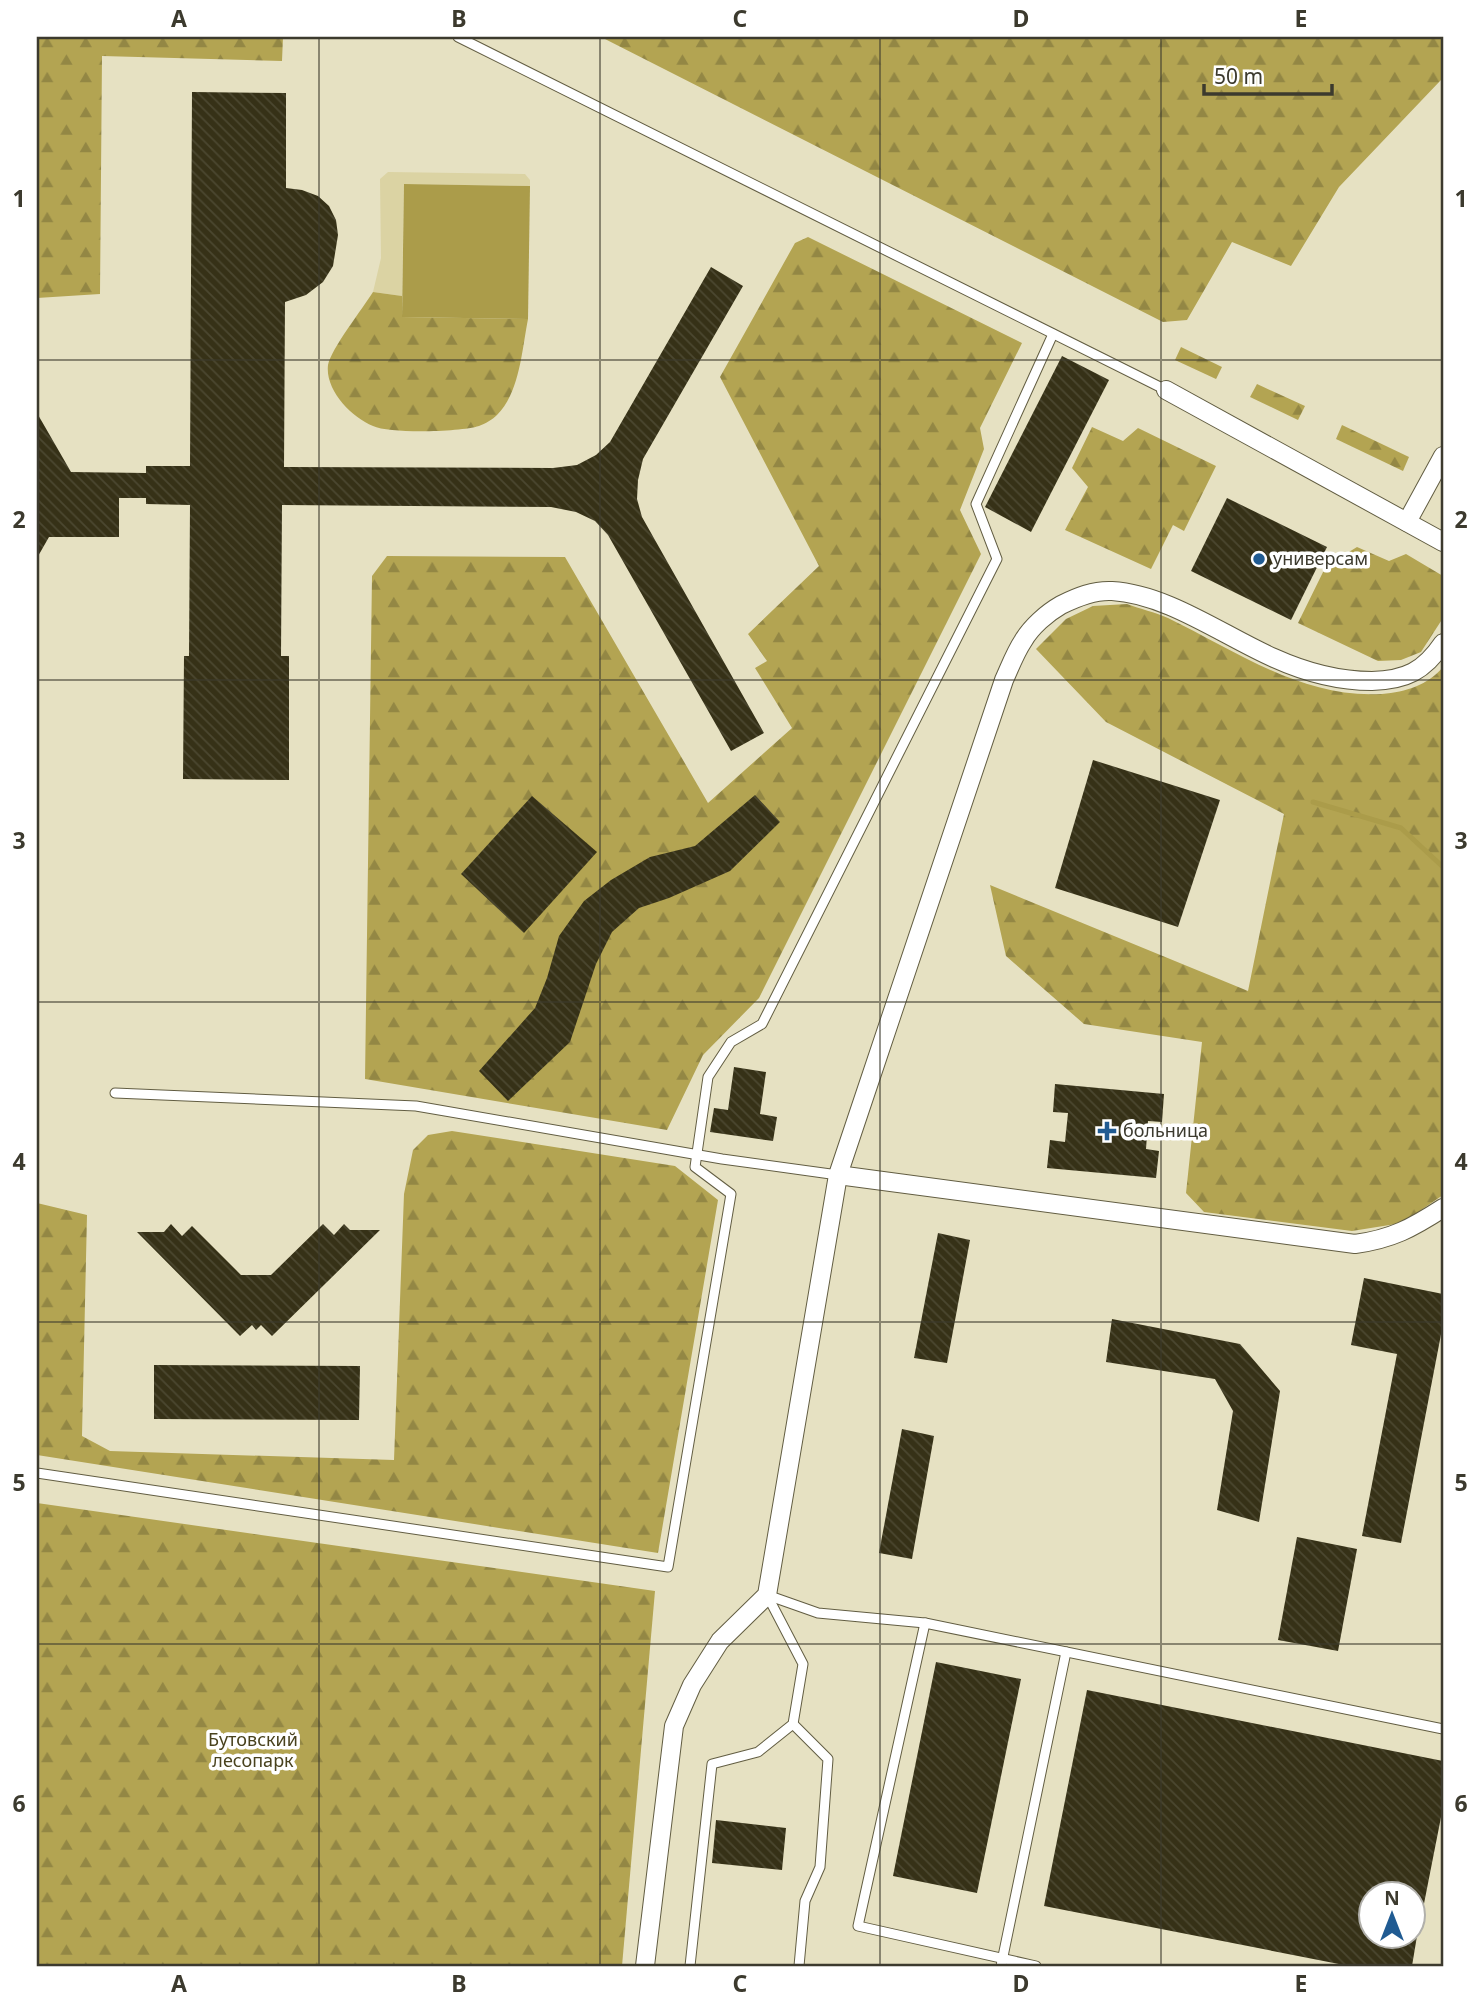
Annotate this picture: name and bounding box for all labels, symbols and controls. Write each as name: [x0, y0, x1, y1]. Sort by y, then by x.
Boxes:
text: A: [171, 2, 187, 34]
text: B: [451, 2, 467, 34]
text: C: [733, 2, 748, 34]
text: D: [1013, 2, 1029, 34]
text: E: [1295, 2, 1307, 34]
scale bar: [1204, 52, 1331, 96]
text: 50 m: [1214, 62, 1263, 90]
text: 1: [12, 182, 26, 214]
text: 1: [1454, 182, 1468, 214]
text: 2: [12, 503, 26, 535]
text: 2: [1454, 503, 1468, 535]
place label: универсам: [1273, 546, 1368, 570]
marker: универсам: [1251, 551, 1267, 567]
text: 3: [12, 824, 26, 856]
text: 3: [1454, 824, 1468, 856]
place label: больница: [1123, 1118, 1208, 1142]
marker: больница: [1097, 1121, 1117, 1141]
text: 4: [12, 1145, 26, 1177]
text: 4: [1454, 1145, 1468, 1177]
text: 5: [12, 1466, 26, 1498]
text: 5: [1454, 1466, 1468, 1498]
park label: Бутовский лесопарк: [208, 1727, 298, 1772]
text: 6: [12, 1787, 26, 1819]
text: 6: [1454, 1787, 1468, 1819]
north arrow: [1358, 1881, 1428, 1951]
text: N: [1384, 1885, 1400, 1911]
text: A: [171, 1967, 187, 1999]
text: B: [451, 1967, 467, 1999]
text: C: [733, 1967, 748, 1999]
text: D: [1013, 1967, 1029, 1999]
text: E: [1295, 1967, 1307, 1999]

